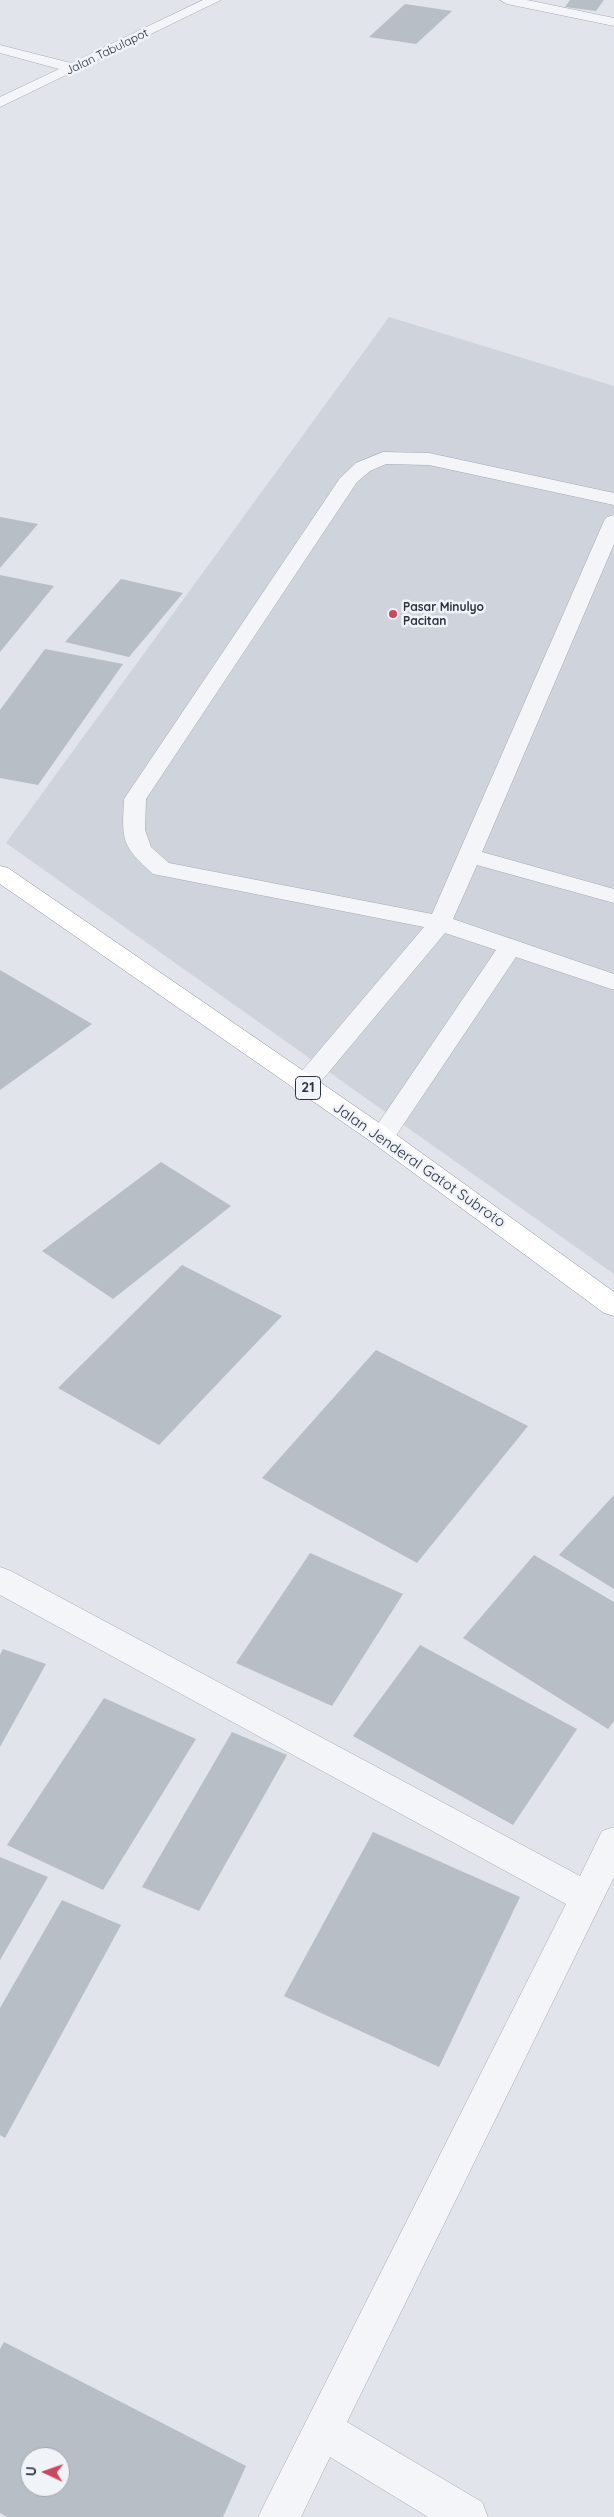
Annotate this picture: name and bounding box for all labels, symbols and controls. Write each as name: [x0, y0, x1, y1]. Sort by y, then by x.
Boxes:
street label: Jalan Tabulapot: [63, 26, 151, 78]
place label: Pasar Minulyo Pacitan: [403, 600, 484, 628]
marker: Pasar Minulyo Pacitan: [387, 608, 399, 620]
road number: 21: [296, 1076, 320, 1100]
street label: Jalan Jenderal Gatot Subroto: [329, 1099, 509, 1231]
north arrow: [20, 2447, 70, 2497]
text: U: [22, 2466, 40, 2477]

